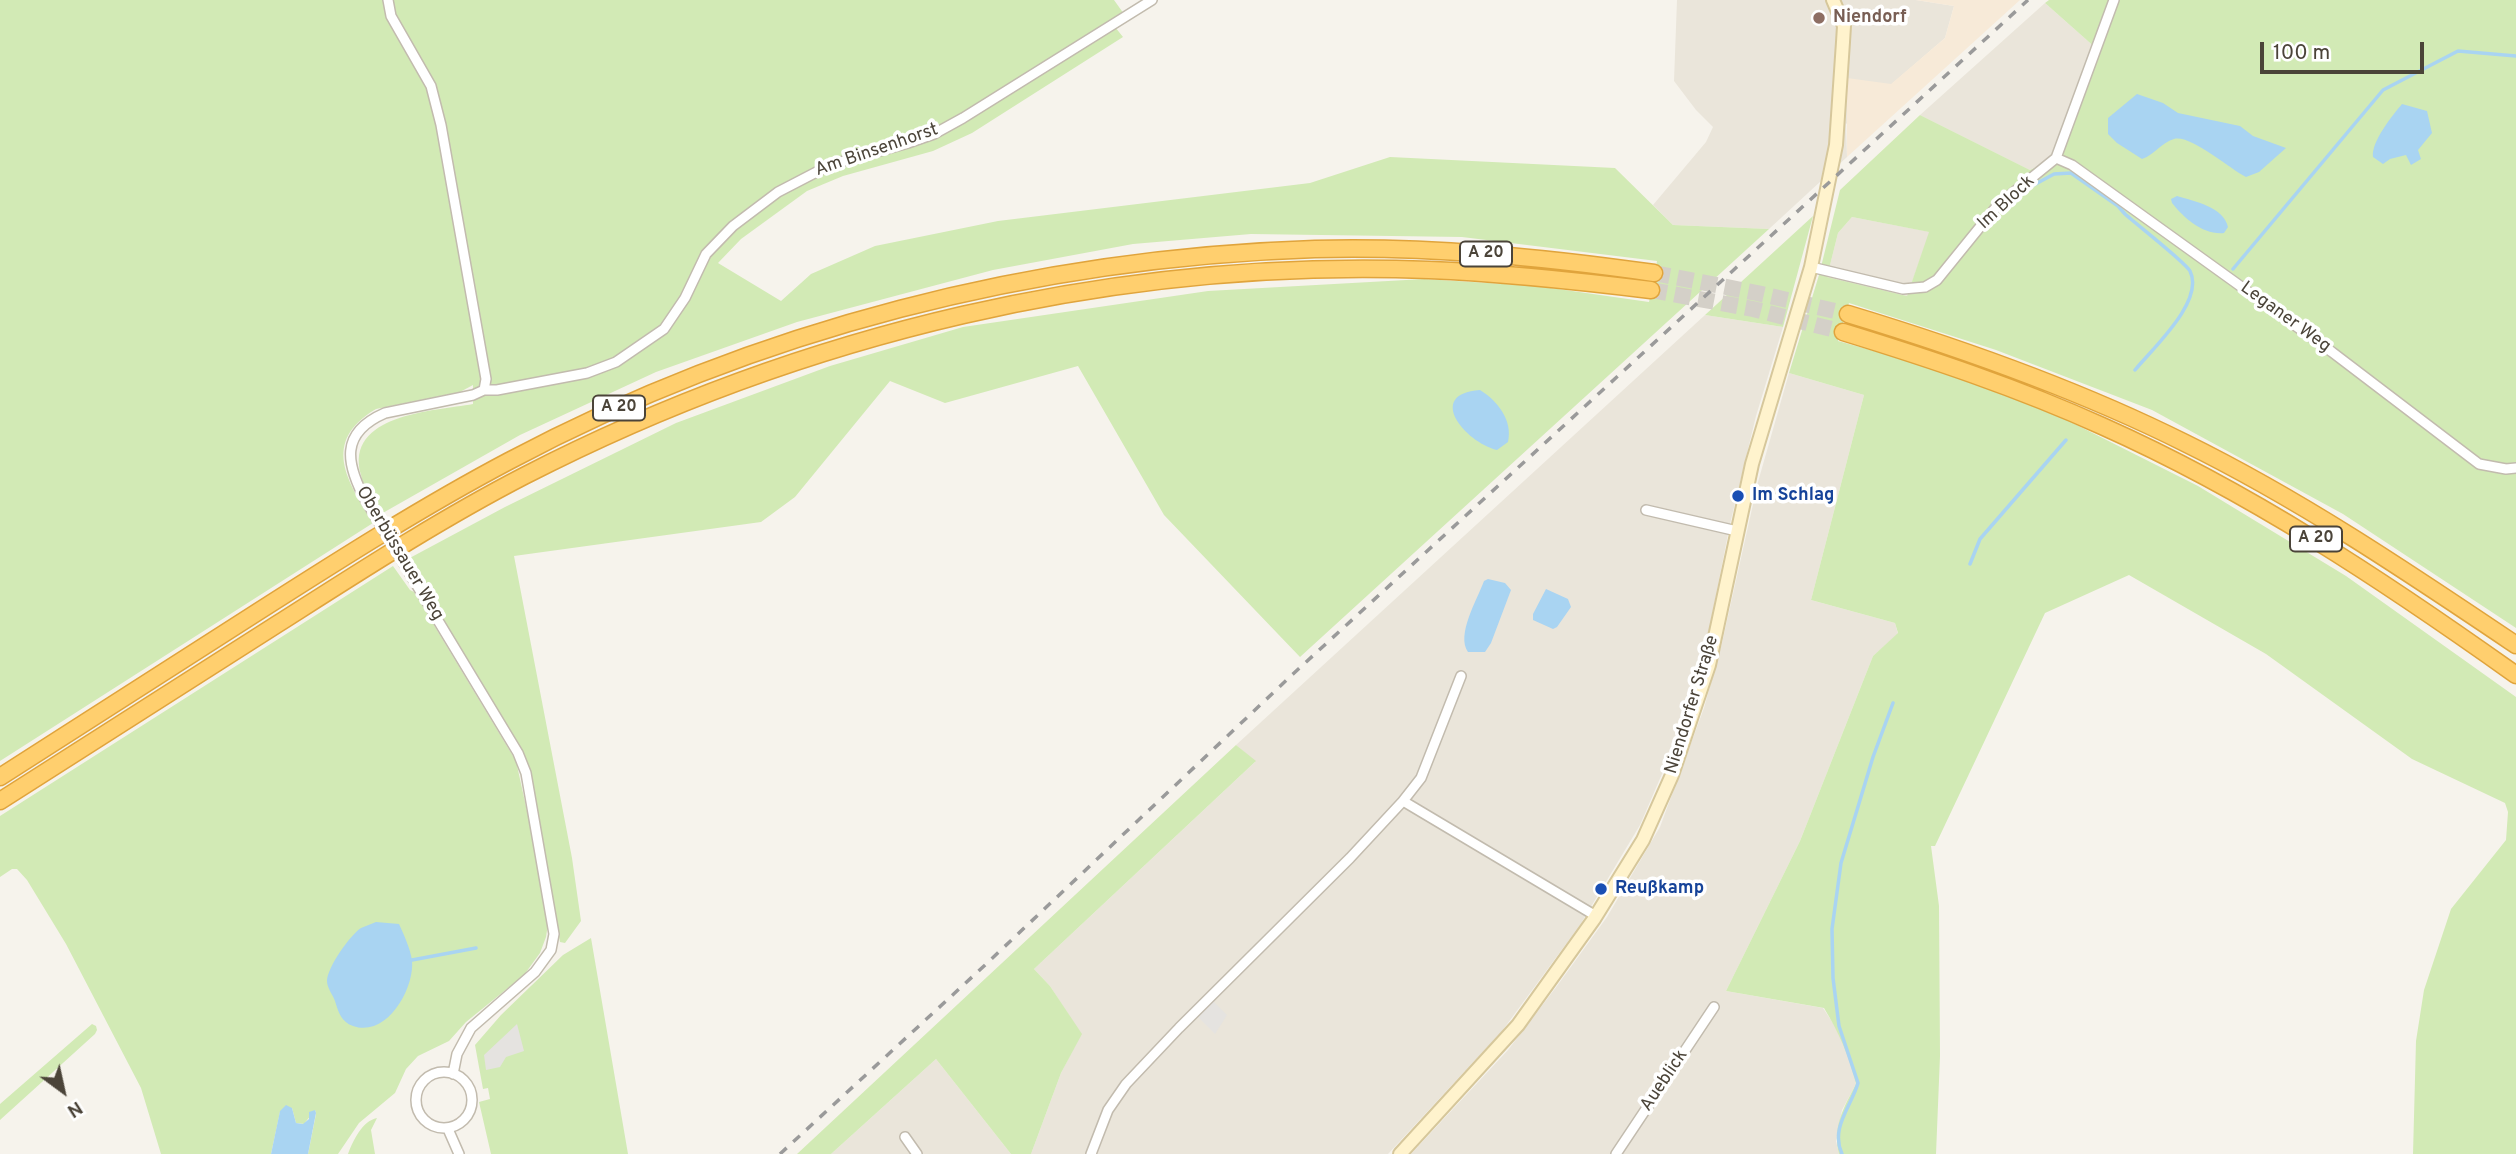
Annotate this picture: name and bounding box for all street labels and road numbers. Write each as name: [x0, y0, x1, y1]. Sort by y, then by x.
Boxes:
street label: Am Binsenhorst: [813, 120, 941, 182]
street label: Im Block: [1974, 171, 2040, 235]
road number: A 20: [1460, 242, 1512, 266]
street label: Leganer Weg: [2236, 278, 2334, 358]
road number: A 20: [593, 396, 645, 420]
street label: Oberbüssauer Weg: [350, 483, 448, 625]
road number: A 20: [2290, 526, 2342, 552]
street label: Niendorfer Straße: [1662, 633, 1724, 777]
street label: Aueblick: [1637, 1046, 1693, 1116]

